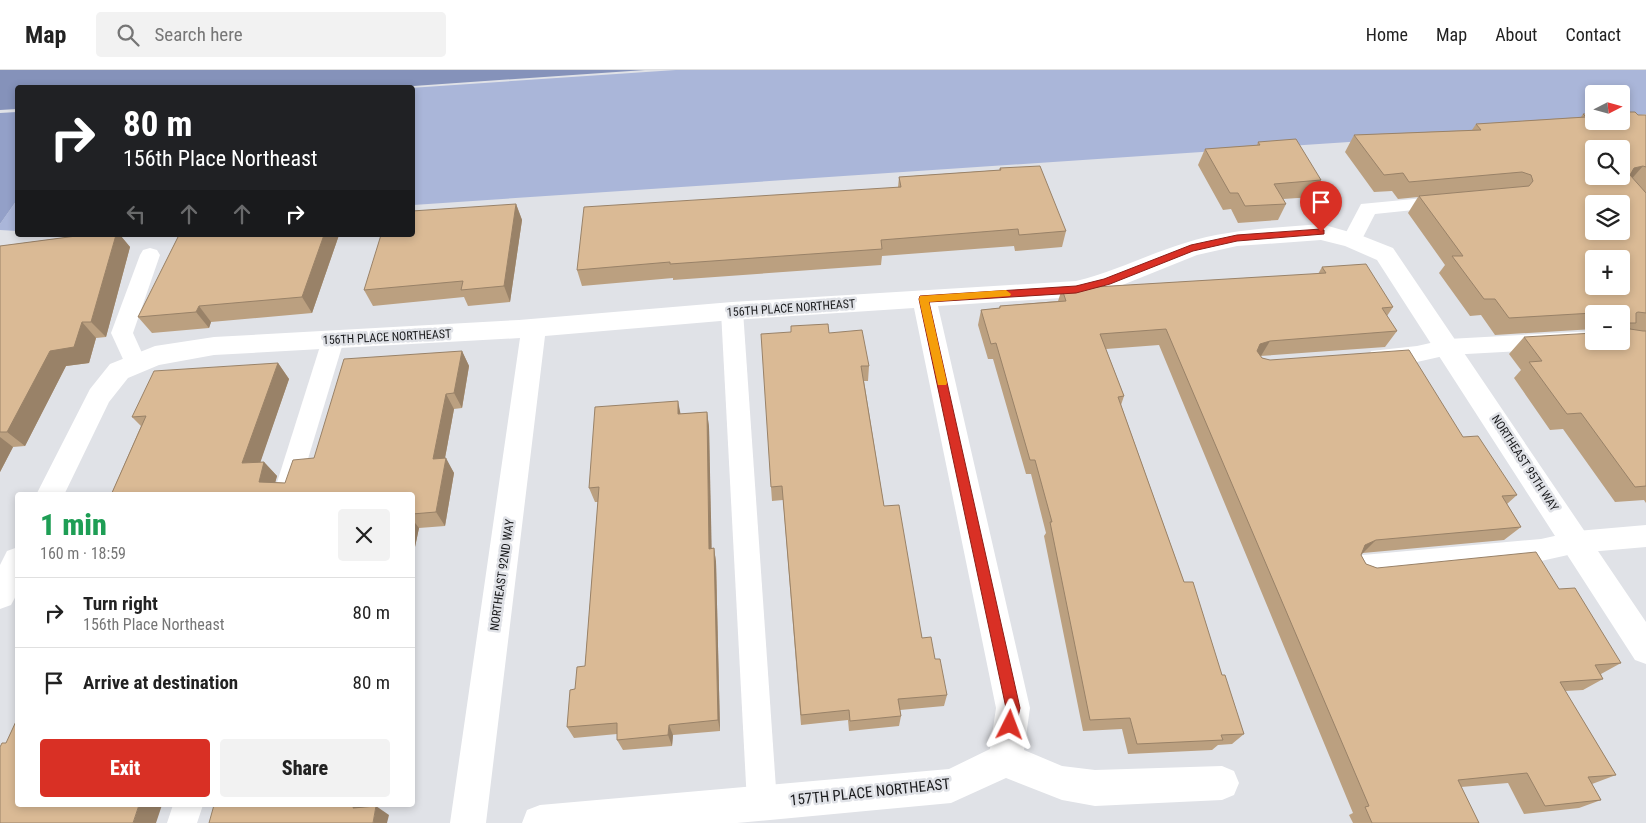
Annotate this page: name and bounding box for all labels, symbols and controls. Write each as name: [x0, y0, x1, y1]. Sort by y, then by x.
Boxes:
search box: [96, 12, 446, 57]
text: Map: [25, 21, 66, 49]
icon: search: [114, 21, 142, 49]
text: Search here: [154, 23, 243, 46]
text: Home: [1366, 24, 1408, 45]
text: Map: [1436, 24, 1467, 45]
text: About: [1495, 24, 1537, 45]
text: Contact: [1565, 24, 1621, 45]
north arrow: [1585, 85, 1630, 130]
map controls: [1585, 85, 1630, 350]
text: 80 m: [123, 104, 192, 145]
icon: right: [40, 105, 105, 170]
button: search: [1585, 140, 1630, 185]
text: 156th Place Northeast: [123, 146, 318, 171]
pin: [1300, 181, 1342, 232]
icon: arrive: [1307, 188, 1335, 216]
button: layers: [1585, 195, 1630, 240]
icon: left: [122, 200, 150, 228]
icon: ahead: [175, 200, 203, 228]
icon: ahead: [228, 200, 256, 228]
icon: right: [281, 200, 309, 228]
button: +: [1585, 250, 1630, 295]
street label: 156TH PLACE NORTHEAST: [726, 297, 856, 319]
button: −: [1585, 305, 1630, 350]
street label: 156TH PLACE NORTHEAST: [322, 327, 452, 347]
street label: NORTHEAST 95TH WAY: [1489, 412, 1562, 514]
text: 1 min: [40, 507, 107, 542]
button: close: [338, 509, 390, 561]
street label: NORTHEAST 92ND WAY: [487, 518, 517, 632]
text: 160 m · 18:59: [40, 544, 126, 563]
text: Turn right: [83, 592, 158, 615]
icon: right: [40, 599, 68, 627]
text: 80 m: [353, 601, 390, 624]
text: 156th Place Northeast: [83, 615, 224, 634]
icon: arrive: [40, 669, 68, 697]
text: Arrive at destination: [83, 671, 238, 694]
text: 80 m: [353, 671, 390, 694]
position arrow: [983, 698, 1035, 750]
button: Exit: [40, 739, 210, 797]
button: Share: [220, 739, 390, 797]
street label: 157TH PLACE NORTHEAST: [789, 775, 951, 809]

